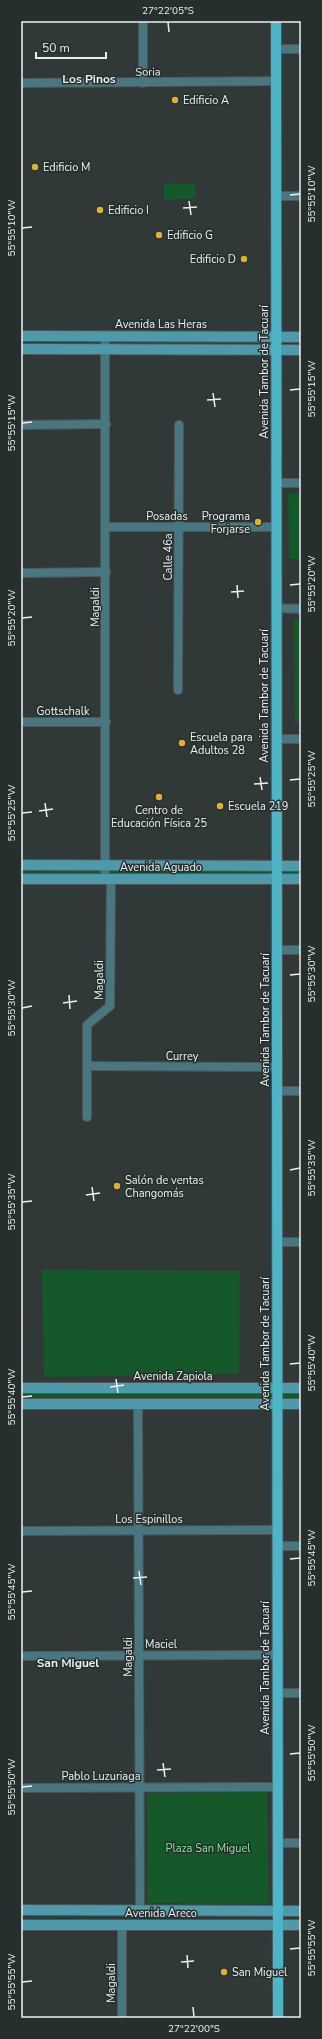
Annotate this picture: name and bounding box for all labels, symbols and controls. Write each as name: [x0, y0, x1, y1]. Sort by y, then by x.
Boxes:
text: 27°22'05"S: [142, 4, 194, 18]
scale bar: [36, 34, 106, 60]
text: 50 m: [42, 40, 70, 56]
street label: Soria: [135, 64, 161, 80]
district label: Los Pinos: [62, 71, 116, 87]
place label: Edificio A: [183, 93, 229, 108]
marker: Edificio A: [170, 95, 180, 105]
place label: Edificio M: [43, 160, 90, 175]
marker: Edificio M: [30, 162, 40, 172]
text: 55°55'10"W: [305, 166, 319, 222]
text: 55°55'10"W: [5, 200, 19, 256]
place label: Edificio I: [108, 203, 149, 218]
marker: Edificio I: [95, 205, 105, 215]
place label: Edificio G: [167, 228, 213, 243]
marker: Edificio G: [154, 230, 164, 240]
place label: Edificio D: [190, 252, 236, 267]
marker: Edificio D: [239, 254, 249, 264]
street label: Avenida Tambor de Tacuarí: [257, 304, 272, 439]
street label: Avenida Las Heras: [115, 317, 207, 332]
text: 55°55'15"W: [305, 361, 319, 417]
text: 55°55'15"W: [5, 395, 19, 451]
street label: Posadas: [146, 509, 188, 524]
place label: Programa Forjarse: [202, 509, 250, 537]
marker: Programa Forjarse: [253, 517, 263, 527]
street label: Calle 46a: [161, 533, 176, 581]
text: 55°55'20"W: [305, 556, 319, 612]
street label: Magaldi: [88, 587, 103, 627]
text: 55°55'20"W: [5, 590, 19, 646]
street label: Avenida Tambor de Tacuarí: [257, 628, 272, 763]
street label: Gottschalk: [37, 704, 90, 719]
place label: Escuela para Adultos 28: [190, 730, 253, 758]
marker: Escuela para Adultos 28: [177, 738, 187, 748]
text: 55°55'25"W: [305, 751, 319, 807]
text: 55°55'25"W: [5, 785, 19, 841]
marker: Centro de Educación Física 25: [154, 792, 164, 802]
place label: Escuela 219: [228, 799, 288, 814]
marker: Escuela 219: [215, 801, 225, 811]
place label: Centro de Educación Física 25: [111, 803, 207, 831]
street label: Avenida Aguado: [120, 860, 202, 875]
text: 55°55'30"W: [305, 946, 319, 1002]
street label: Avenida Tambor de Tacuarí: [258, 952, 273, 1087]
street label: Magaldi: [92, 960, 107, 1000]
text: 55°55'30"W: [5, 980, 19, 1036]
street label: Currey: [166, 1049, 199, 1064]
text: 55°55'35"W: [305, 1140, 319, 1196]
place label: Salón de ventas Changomás: [125, 1173, 204, 1201]
text: 55°55'35"W: [5, 1174, 19, 1230]
marker: Salón de ventas Changomás: [112, 1181, 122, 1191]
street label: Avenida Tambor de Tacuarí: [258, 1276, 273, 1411]
text: 55°55'40"W: [305, 1335, 319, 1391]
text: 55°55'40"W: [5, 1369, 19, 1425]
street label: Avenida Zapiola: [133, 1369, 213, 1384]
street label: Los Espinillos: [115, 1512, 183, 1527]
text: 55°55'45"W: [305, 1530, 319, 1586]
text: 55°55'45"W: [5, 1564, 19, 1620]
street label: Avenida Tambor de Tacuarí: [258, 1600, 273, 1735]
street label: Magaldi: [121, 1637, 136, 1677]
street label: Maciel: [145, 1637, 178, 1652]
district label: San Miguel: [37, 1655, 99, 1671]
text: 55°55'50"W: [305, 1725, 319, 1781]
text: 55°55'50"W: [5, 1759, 19, 1815]
street label: Pablo Luzuriaga: [62, 1769, 141, 1784]
park label: Plaza San Miguel: [165, 1841, 251, 1856]
street label: Avenida Areco: [125, 1906, 197, 1921]
text: 55°55'55"W: [305, 1920, 319, 1976]
text: 55°55'55"W: [5, 1954, 19, 2010]
street label: Magaldi: [104, 1963, 119, 2003]
place label: San Miguel: [232, 1965, 288, 1980]
marker: San Miguel: [219, 1967, 229, 1977]
text: 27°22'00"S: [168, 2022, 220, 2036]

